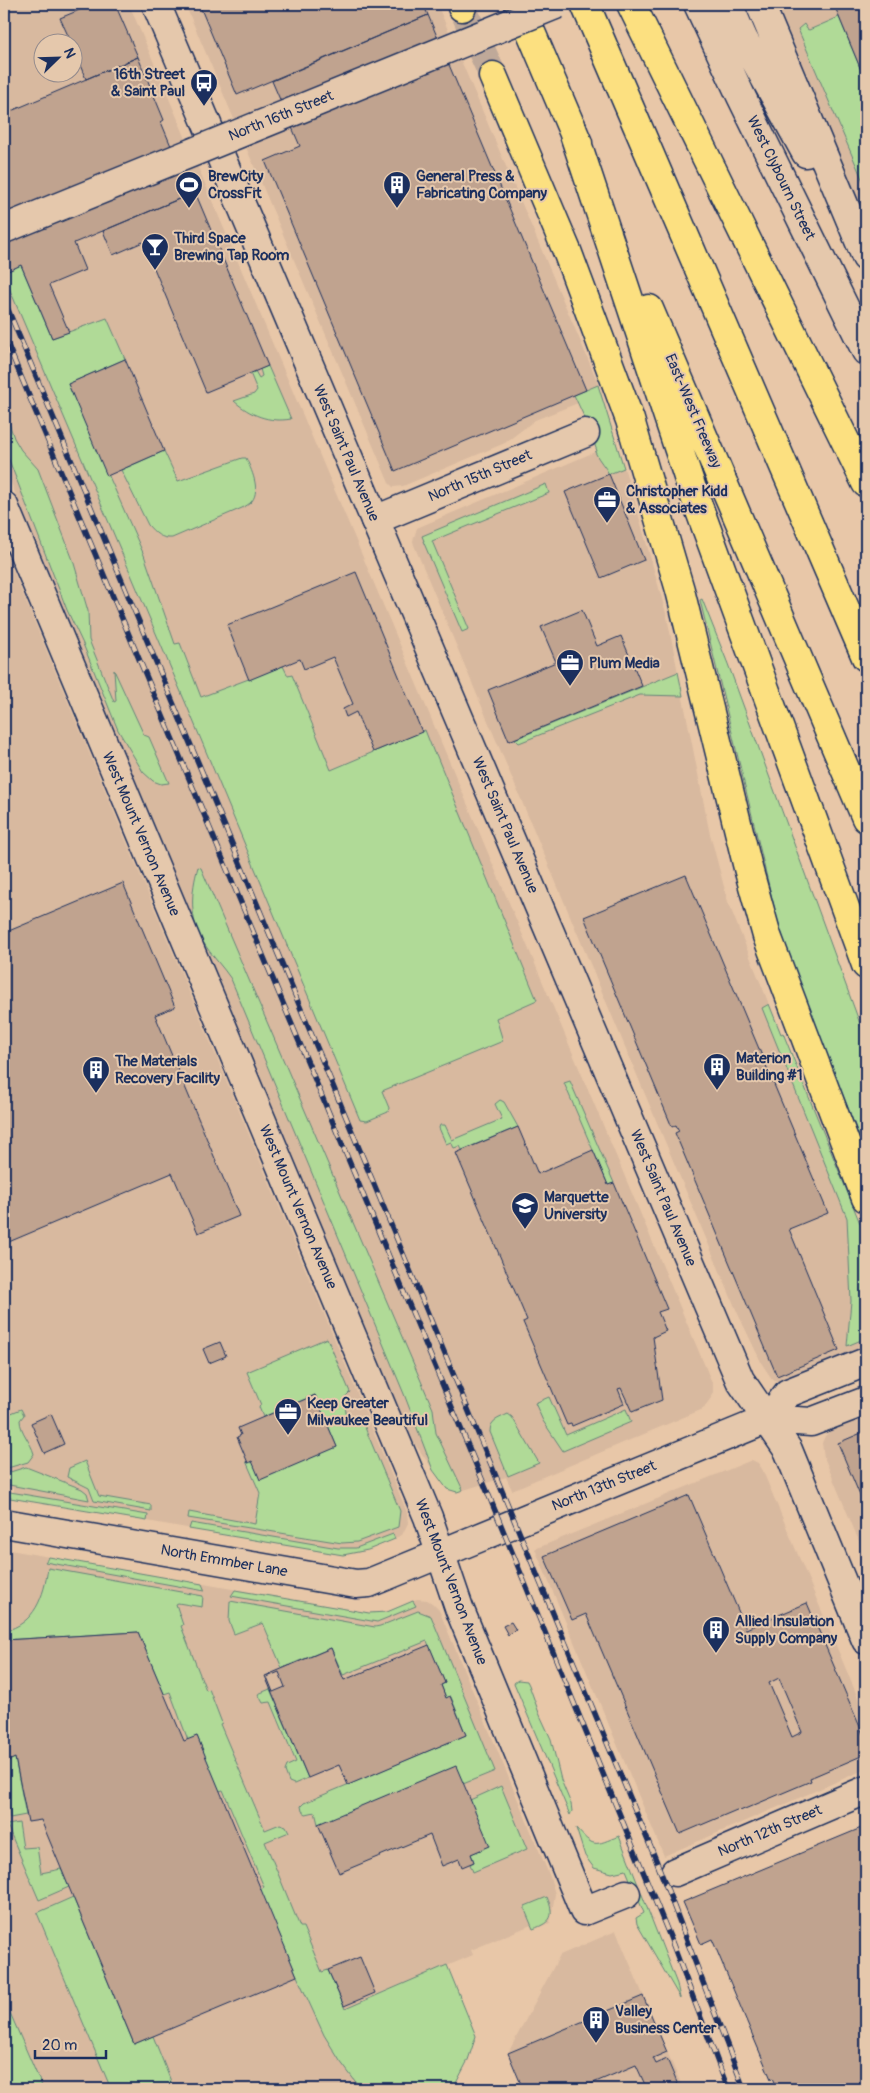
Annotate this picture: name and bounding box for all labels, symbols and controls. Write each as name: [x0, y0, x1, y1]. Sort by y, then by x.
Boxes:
north arrow: [32, 32, 82, 82]
text: N: [60, 45, 79, 61]
place label: 16th Street & Saint Paul: [111, 65, 186, 101]
bus stop icon: 16th Street & Saint Paul: [189, 68, 219, 107]
street label: North 16th Street: [226, 86, 337, 146]
street label: West Clybourn Street: [743, 113, 820, 244]
place label: BrewCity CrossFit: [208, 167, 264, 203]
place label: General Press & Fabricating Company: [416, 167, 547, 203]
sports icon: BrewCity CrossFit: [174, 170, 204, 209]
building icon: General Press & Fabricating Company: [382, 170, 412, 209]
place label: Third Space Brewing Tap Room: [173, 229, 289, 265]
bar icon: Third Space Brewing Tap Room: [140, 232, 170, 271]
street label: East-West Freeway: [660, 351, 726, 472]
street label: West Saint Paul Avenue: [309, 382, 384, 525]
street label: North 15th Street: [425, 445, 536, 506]
place label: Christopher Kidd & Associates: [626, 482, 728, 518]
office icon: Christopher Kidd & Associates: [592, 485, 622, 524]
office icon: Plum Media: [555, 648, 585, 687]
place label: Plum Media: [589, 654, 660, 673]
street label: West Mount Vernon Avenue: [98, 749, 184, 920]
street label: West Saint Paul Avenue: [468, 754, 543, 897]
place label: Materion Building #1: [736, 1049, 803, 1085]
place label: The Materials Recovery Facility: [114, 1052, 221, 1088]
building icon: Materion Building #1: [702, 1052, 732, 1091]
building icon: The Materials Recovery Facility: [81, 1055, 111, 1094]
street label: West Mount Vernon Avenue: [255, 1122, 341, 1293]
street label: West Saint Paul Avenue: [626, 1127, 701, 1270]
place label: Marquette University: [544, 1188, 609, 1224]
school or university icon: Marquette University: [510, 1191, 540, 1230]
place label: Keep Greater Milwaukee Beautiful: [307, 1394, 428, 1430]
office icon: Keep Greater Milwaukee Beautiful: [273, 1397, 303, 1436]
street label: North 13th Street: [549, 1456, 660, 1516]
street label: West Mount Vernon Avenue: [410, 1496, 492, 1668]
street label: North Emmber Lane: [159, 1540, 290, 1582]
place label: Allied Insulation Supply Company: [735, 1612, 838, 1648]
building icon: Allied Insulation Supply Company: [701, 1615, 731, 1654]
street label: North 12th Street: [715, 1800, 826, 1861]
place label: Valley Business Center: [615, 2002, 717, 2038]
building icon: Valley Business Center: [581, 2005, 611, 2044]
scale bar: [35, 2028, 106, 2060]
text: 20 m: [42, 2036, 77, 2055]

